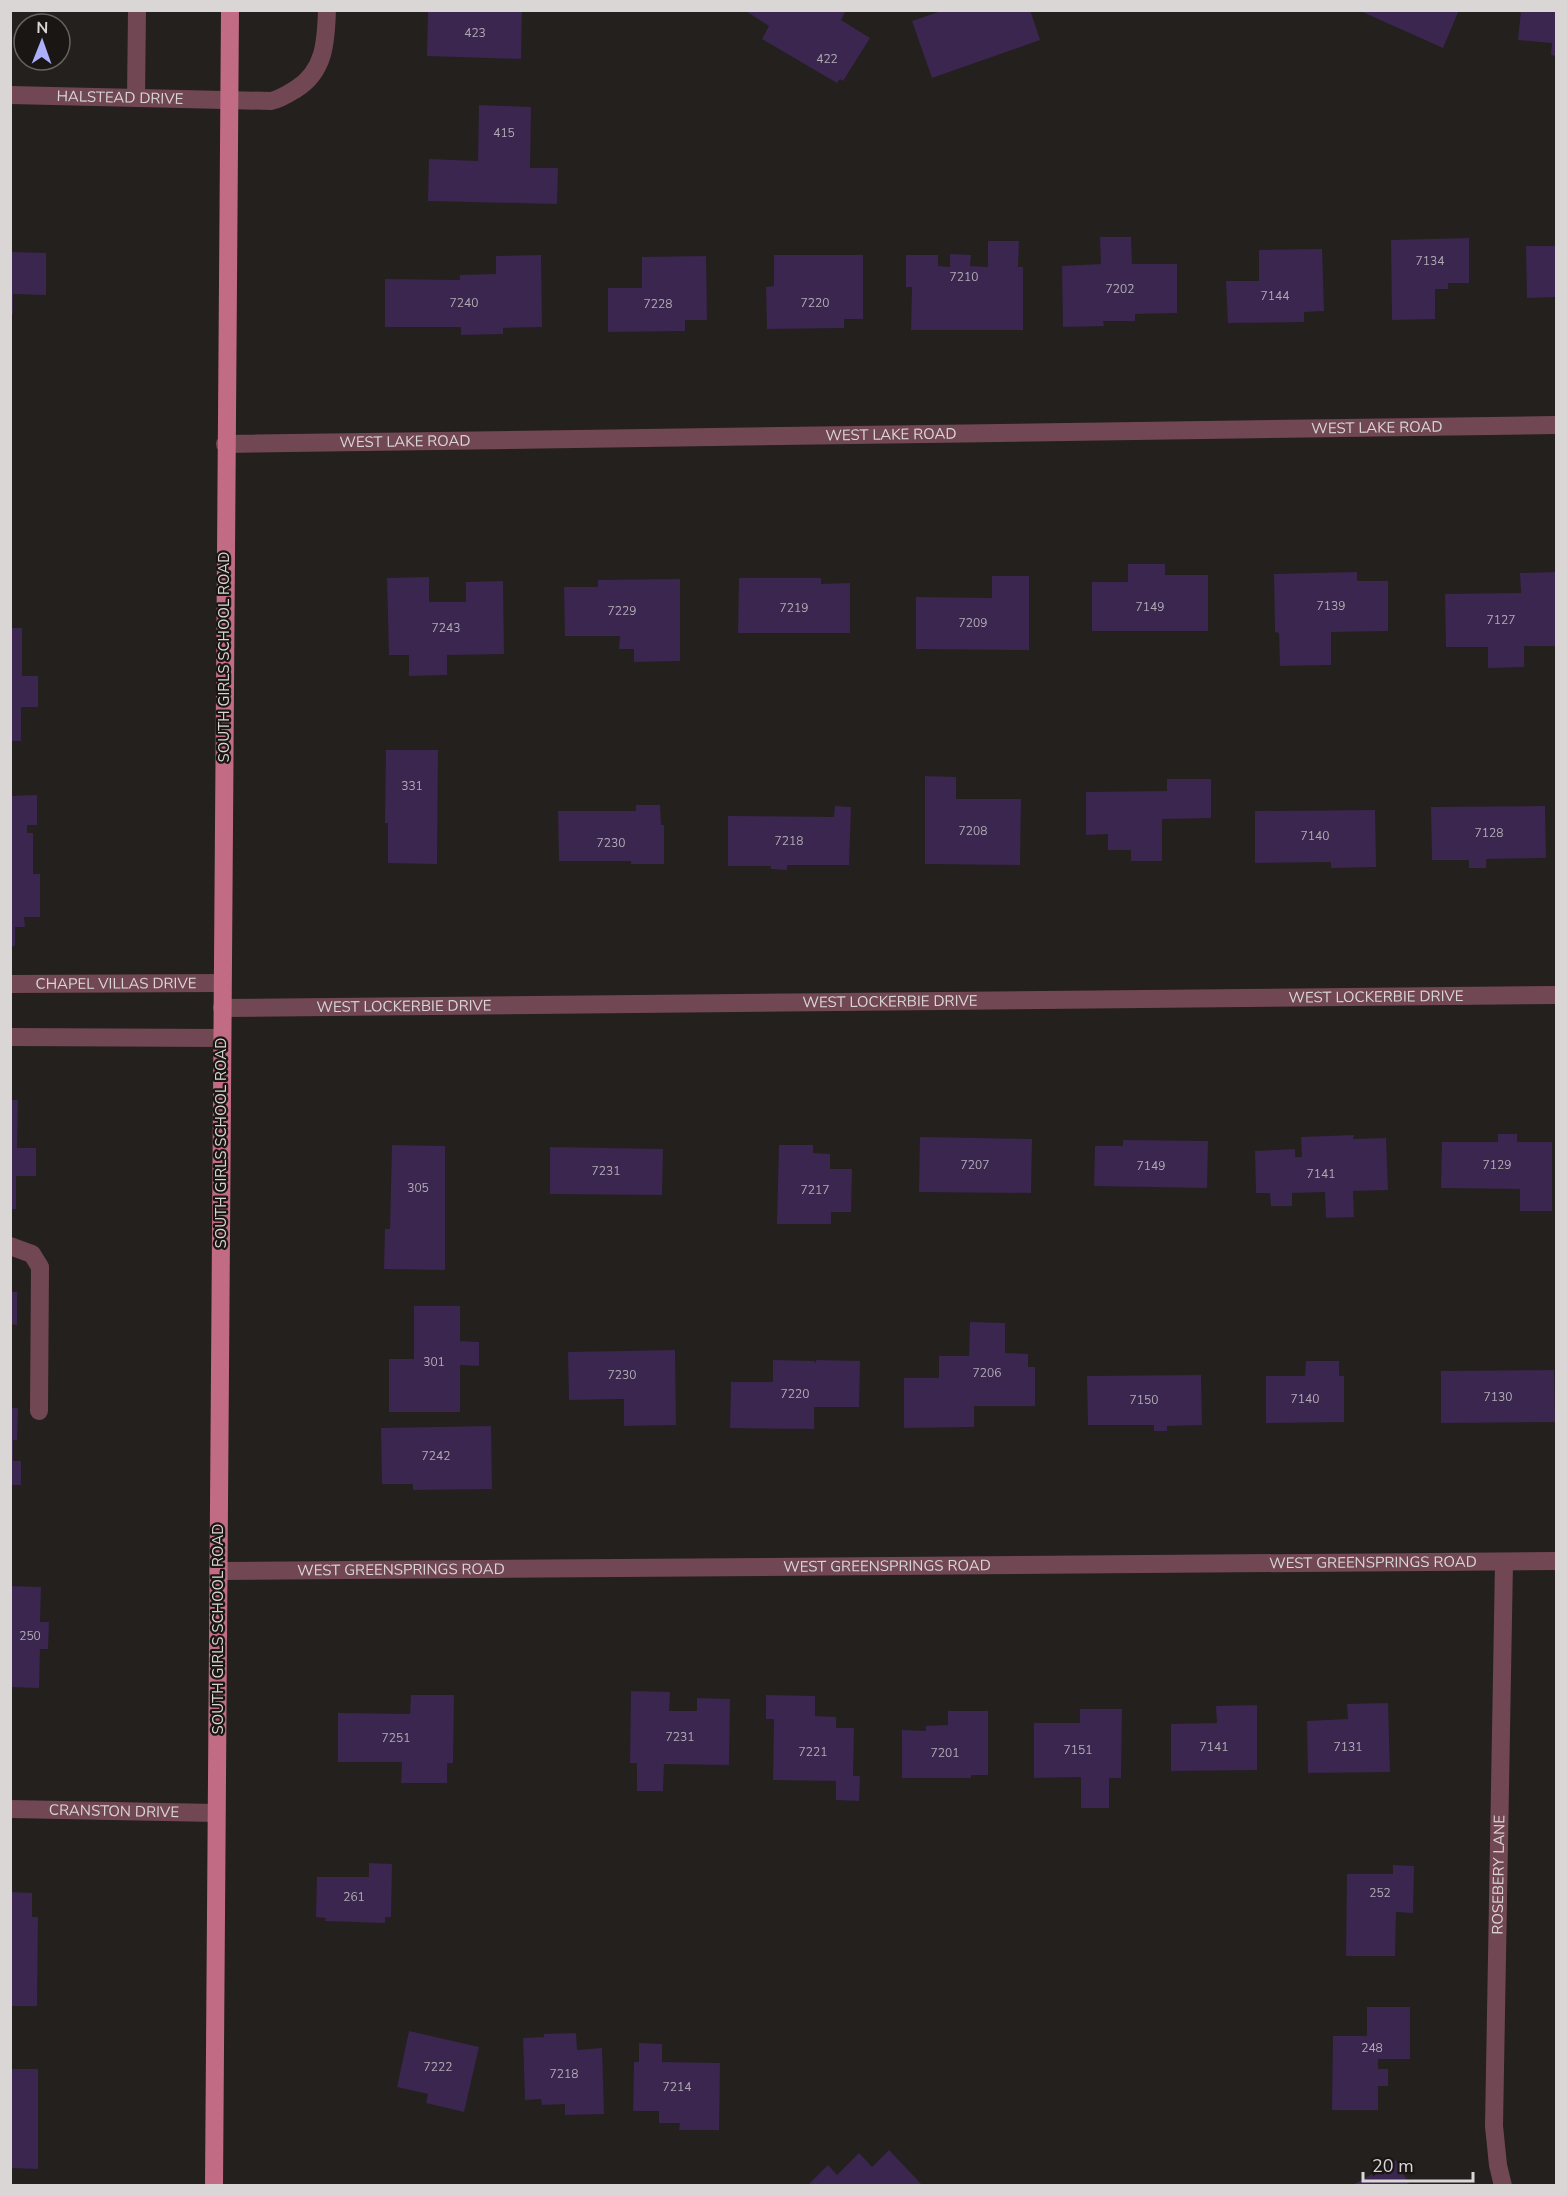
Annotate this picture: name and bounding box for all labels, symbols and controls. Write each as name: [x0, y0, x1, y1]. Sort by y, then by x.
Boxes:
north arrow: [12, 12, 72, 72]
text: N: [36, 17, 48, 39]
house number: 423: [464, 25, 486, 41]
house number: 422: [816, 51, 838, 67]
street label: HALSTEAD DRIVE: [56, 86, 184, 109]
house number: 415: [493, 125, 515, 141]
house number: 7134: [1416, 253, 1444, 269]
house number: 7210: [950, 269, 978, 285]
house number: 7202: [1106, 281, 1134, 297]
house number: 7144: [1261, 288, 1289, 304]
house number: 7240: [450, 295, 478, 311]
house number: 7220: [801, 295, 829, 311]
house number: 7228: [644, 296, 672, 312]
street label: WEST LAKE ROAD: [1311, 417, 1443, 438]
street label: WEST LAKE ROAD: [825, 424, 957, 445]
street label: WEST LAKE ROAD: [339, 430, 471, 452]
street label: SOUTH GIRLS SCHOOL ROAD: [214, 552, 234, 762]
house number: 7139: [1317, 598, 1345, 614]
house number: 7149: [1136, 599, 1164, 615]
house number: 7219: [780, 600, 808, 616]
house number: 7229: [608, 603, 636, 619]
house number: 7127: [1487, 612, 1515, 628]
house number: 7209: [959, 615, 987, 631]
house number: 7243: [432, 620, 460, 636]
house number: 331: [401, 778, 423, 794]
house number: 7208: [959, 823, 987, 839]
house number: 7128: [1475, 825, 1503, 841]
house number: 7140: [1301, 828, 1329, 844]
house number: 7218: [775, 833, 803, 849]
house number: 7230: [597, 835, 625, 851]
street label: CHAPEL VILLAS DRIVE: [35, 973, 197, 994]
street label: WEST LOCKERBIE DRIVE: [1288, 986, 1464, 1008]
street label: WEST LOCKERBIE DRIVE: [802, 991, 978, 1012]
street label: WEST LOCKERBIE DRIVE: [316, 995, 492, 1017]
street label: SOUTH GIRLS SCHOOL ROAD: [211, 1038, 231, 1248]
house number: 7207: [961, 1157, 989, 1173]
house number: 7129: [1483, 1157, 1511, 1173]
house number: 7149: [1137, 1158, 1165, 1174]
house number: 7231: [592, 1163, 620, 1179]
house number: 7141: [1307, 1166, 1335, 1182]
house number: 305: [407, 1180, 429, 1196]
house number: 7217: [801, 1182, 829, 1198]
house number: 301: [423, 1354, 445, 1370]
house number: 7206: [973, 1365, 1001, 1381]
house number: 7230: [608, 1367, 636, 1383]
house number: 7220: [781, 1386, 809, 1402]
house number: 7130: [1484, 1389, 1512, 1405]
house number: 7140: [1291, 1391, 1319, 1407]
house number: 7150: [1130, 1392, 1158, 1408]
house number: 7242: [422, 1448, 450, 1464]
street label: SOUTH GIRLS SCHOOL ROAD: [208, 1524, 228, 1734]
street label: WEST GREENSPRINGS ROAD: [1269, 1552, 1477, 1573]
street label: WEST GREENSPRINGS ROAD: [783, 1555, 991, 1577]
street label: WEST GREENSPRINGS ROAD: [297, 1559, 505, 1580]
house number: 250: [19, 1628, 41, 1644]
house number: 7231: [666, 1729, 694, 1745]
house number: 7251: [382, 1730, 410, 1746]
house number: 7141: [1200, 1739, 1228, 1755]
house number: 7131: [1334, 1739, 1362, 1755]
house number: 7151: [1064, 1742, 1092, 1758]
house number: 7221: [799, 1744, 827, 1760]
house number: 7201: [931, 1745, 959, 1761]
street label: CRANSTON DRIVE: [49, 1800, 179, 1822]
street label: ROSEBERY LANE: [1487, 1815, 1510, 1935]
house number: 252: [1369, 1885, 1391, 1901]
house number: 261: [343, 1889, 365, 1905]
house number: 248: [1361, 2040, 1383, 2056]
house number: 7222: [424, 2059, 452, 2075]
house number: 7218: [550, 2066, 578, 2082]
house number: 7214: [663, 2079, 691, 2095]
scale bar: [1363, 2145, 1472, 2183]
text: 20 m: [1372, 2154, 1414, 2178]

